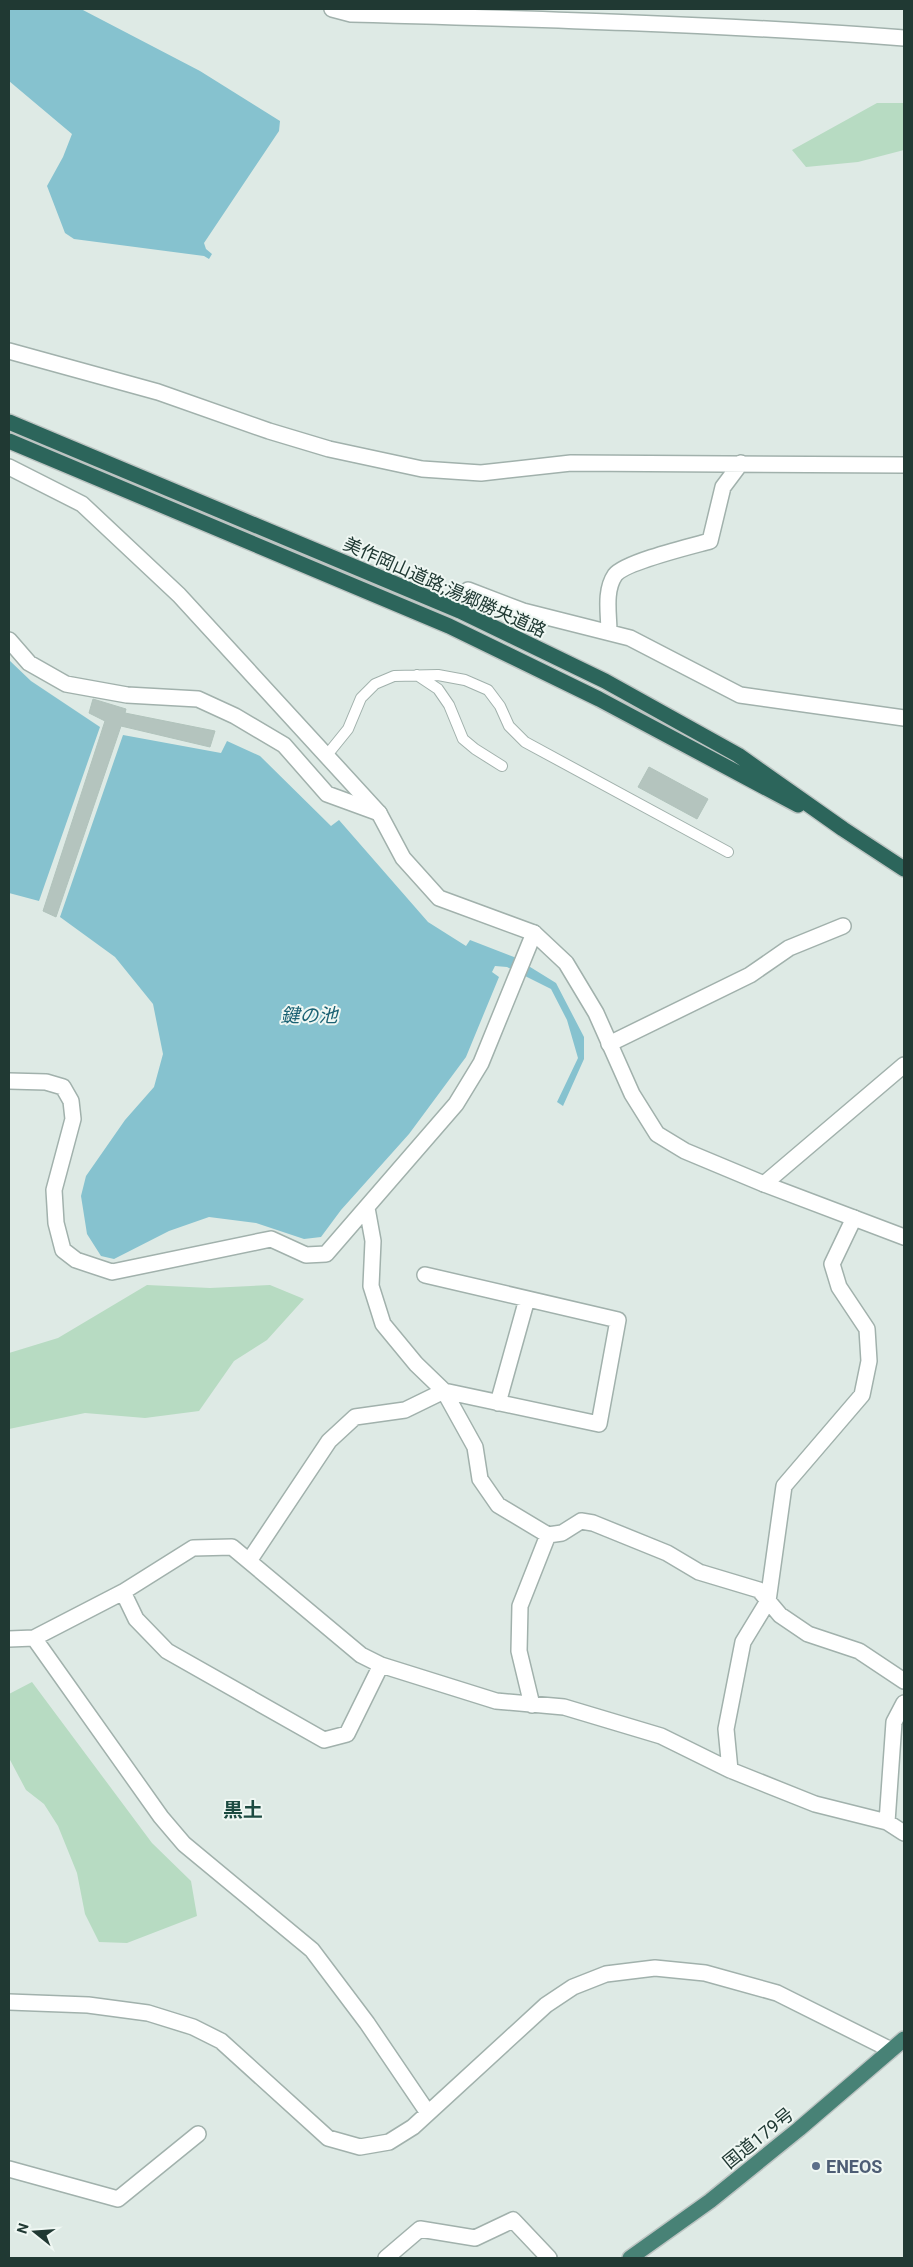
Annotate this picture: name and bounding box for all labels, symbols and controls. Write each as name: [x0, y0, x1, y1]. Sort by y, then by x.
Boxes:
street label: 美作岡山道路;湯郷勝央道路: [340, 533, 550, 641]
water label: 鍵の池: [280, 1004, 339, 1027]
district label: 黒土: [223, 1798, 263, 1822]
street label: 国道179号: [719, 2103, 797, 2173]
place label: ENEOS: [826, 2156, 882, 2177]
marker: ENEOS: [810, 2160, 822, 2172]
north arrow: [10, 2207, 60, 2257]
text: N: [13, 2221, 32, 2235]

